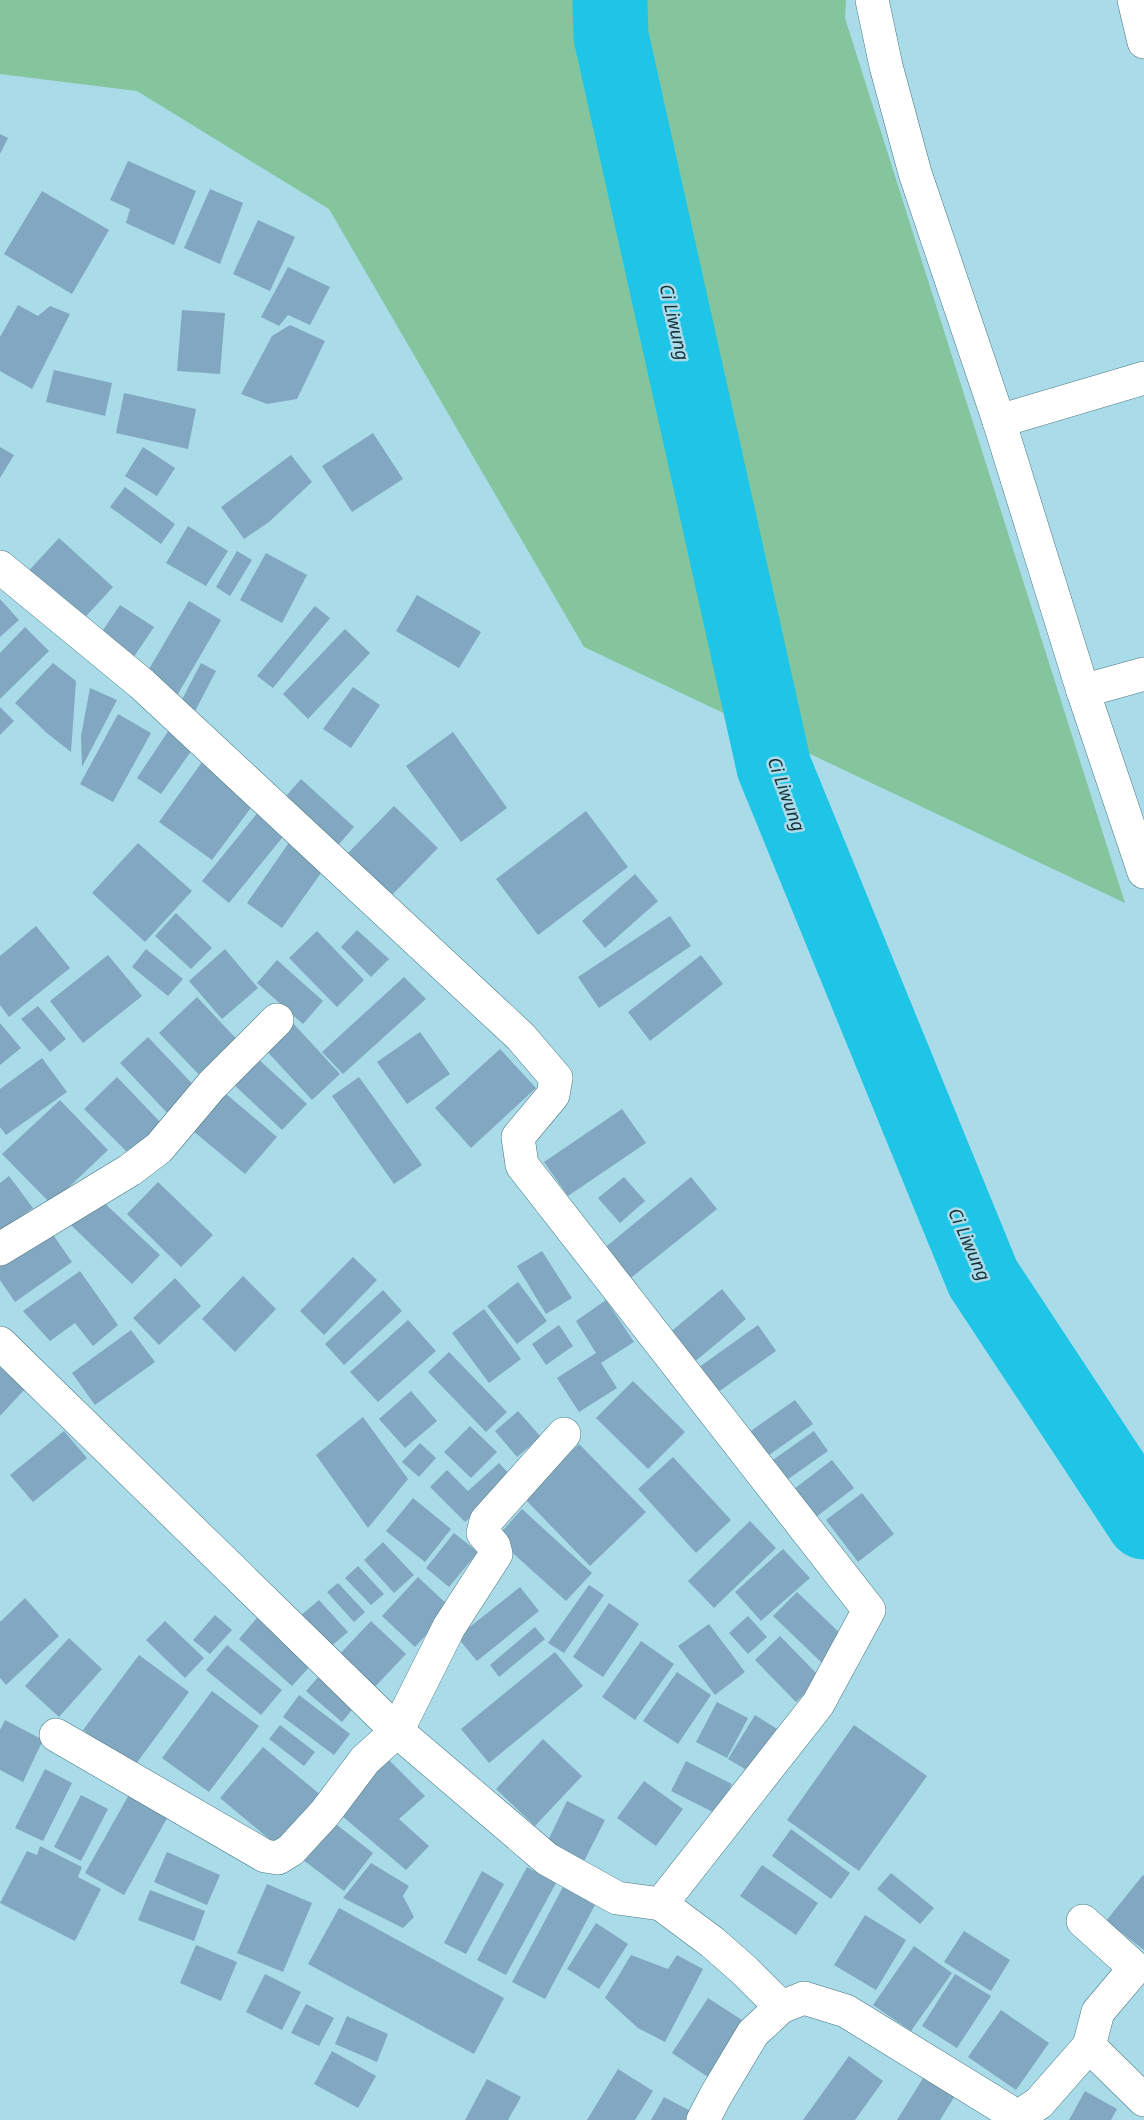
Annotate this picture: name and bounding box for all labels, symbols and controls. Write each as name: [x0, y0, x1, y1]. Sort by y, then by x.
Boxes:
water label: Ci Liwung: [655, 282, 695, 362]
water label: Ci Liwung: [762, 754, 812, 834]
water label: Ci Liwung: [943, 1204, 997, 1284]

